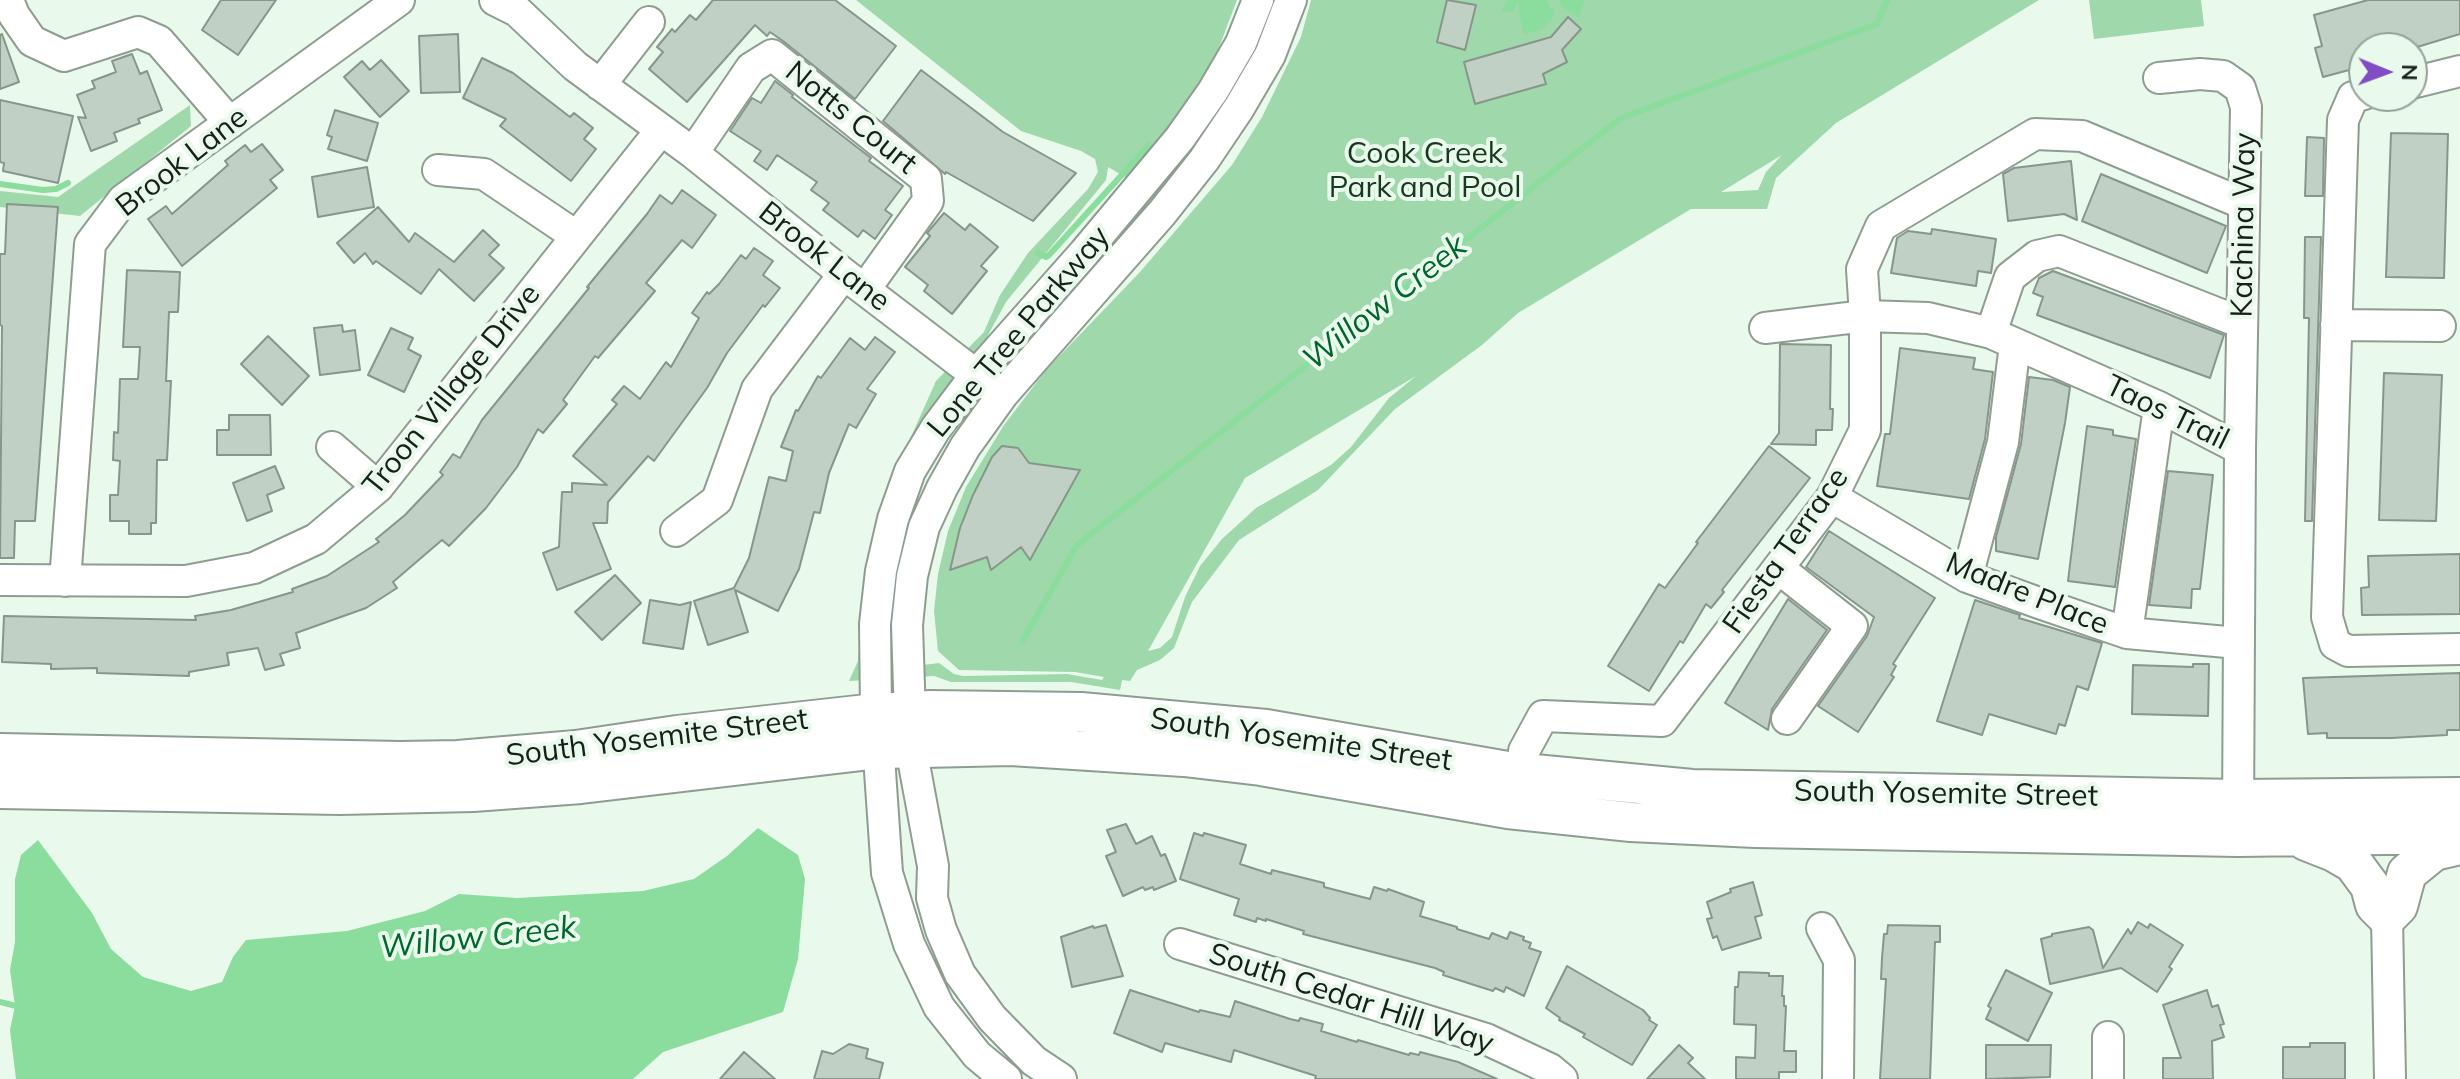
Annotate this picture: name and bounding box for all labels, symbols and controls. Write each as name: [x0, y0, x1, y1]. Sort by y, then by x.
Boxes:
north arrow: [2348, 32, 2428, 112]
street label: Notts Court: [778, 54, 924, 182]
text: N: [2396, 64, 2424, 81]
street label: Brook Lane: [109, 100, 255, 224]
street label: Kachina Way: [2224, 132, 2264, 318]
park label: Cook Creek Park and Pool: [1329, 136, 1521, 206]
street label: Brook Lane: [751, 195, 897, 319]
street label: Lone Tree Parkway: [920, 219, 1118, 445]
water label: Willow Creek: [1295, 227, 1475, 379]
street label: Troon Village Drive: [356, 277, 548, 503]
street label: Taos Trail: [2100, 368, 2234, 458]
street label: Fiesta Terrace: [1716, 461, 1856, 641]
street label: Madre Place: [1940, 545, 2114, 643]
street label: South Yosemite Street: [1148, 701, 1454, 779]
street label: South Yosemite Street: [504, 702, 810, 774]
street label: South Yosemite Street: [1794, 773, 2098, 815]
water label: Willow Creek: [378, 909, 578, 967]
street label: South Cedar Hill Way: [1204, 936, 1498, 1062]

